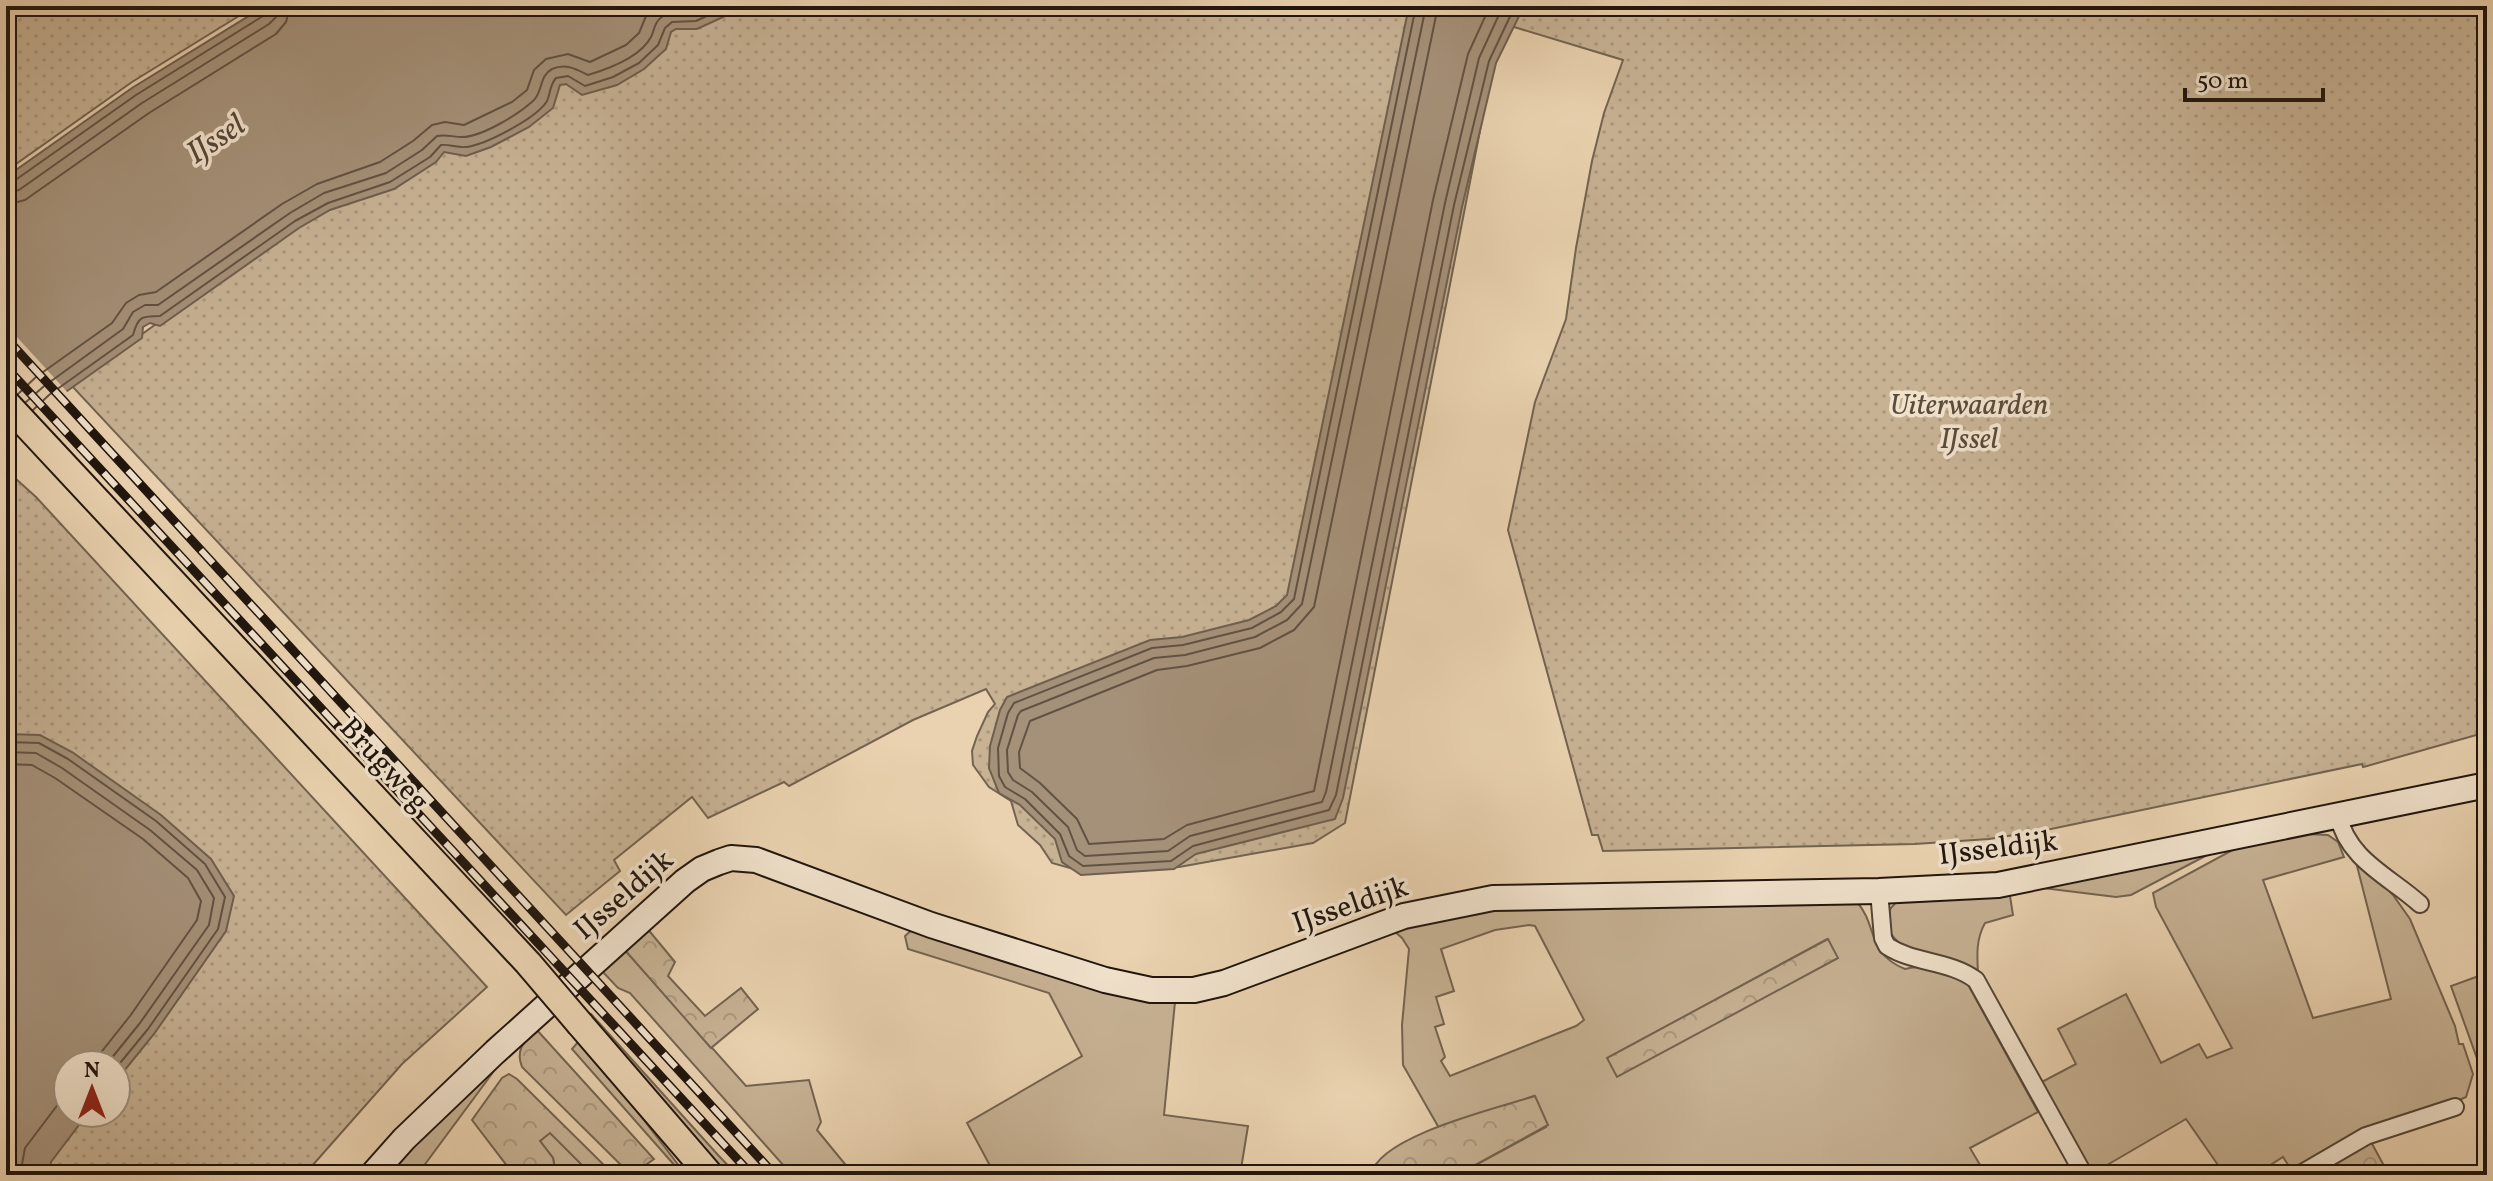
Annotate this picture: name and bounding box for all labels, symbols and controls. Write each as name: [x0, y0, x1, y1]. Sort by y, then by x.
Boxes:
scale bar: [2185, 52, 2323, 102]
text: 50 m: [2197, 65, 2249, 99]
water label: IJssel: [178, 105, 255, 176]
park label: Uiterwaarden IJssel: [1890, 385, 2048, 461]
street label: Brugweg: [329, 709, 438, 822]
street label: IJsseldijk: [1936, 821, 2060, 877]
street label: IJsseldijk: [565, 840, 683, 951]
street label: IJsseldijk: [1287, 867, 1414, 945]
north arrow: [52, 1049, 132, 1129]
text: N: [84, 1056, 100, 1087]

